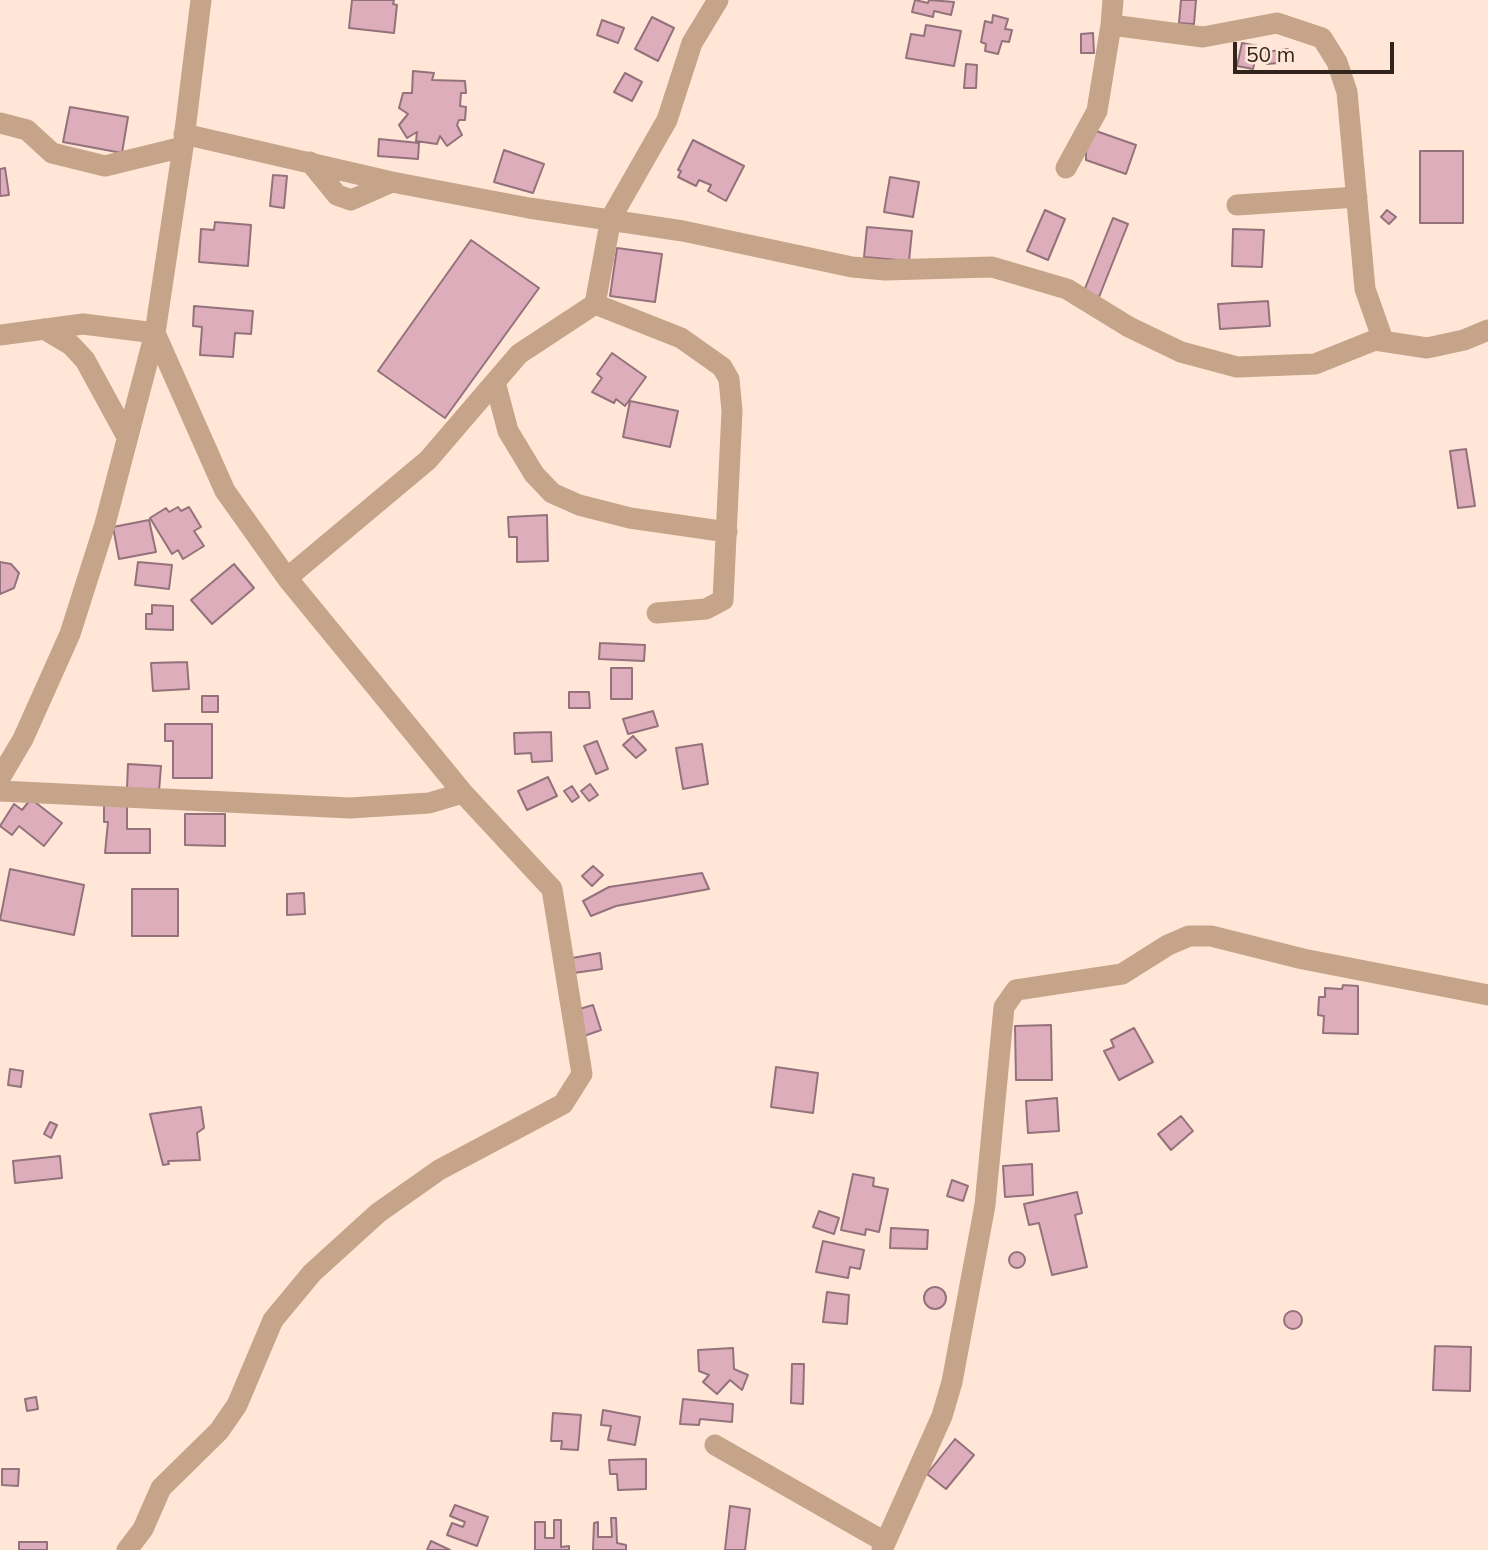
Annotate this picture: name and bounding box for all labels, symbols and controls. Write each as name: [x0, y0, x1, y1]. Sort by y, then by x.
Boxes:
scale bar: [1236, 28, 1397, 72]
text: 50 m: [1246, 41, 1295, 67]

